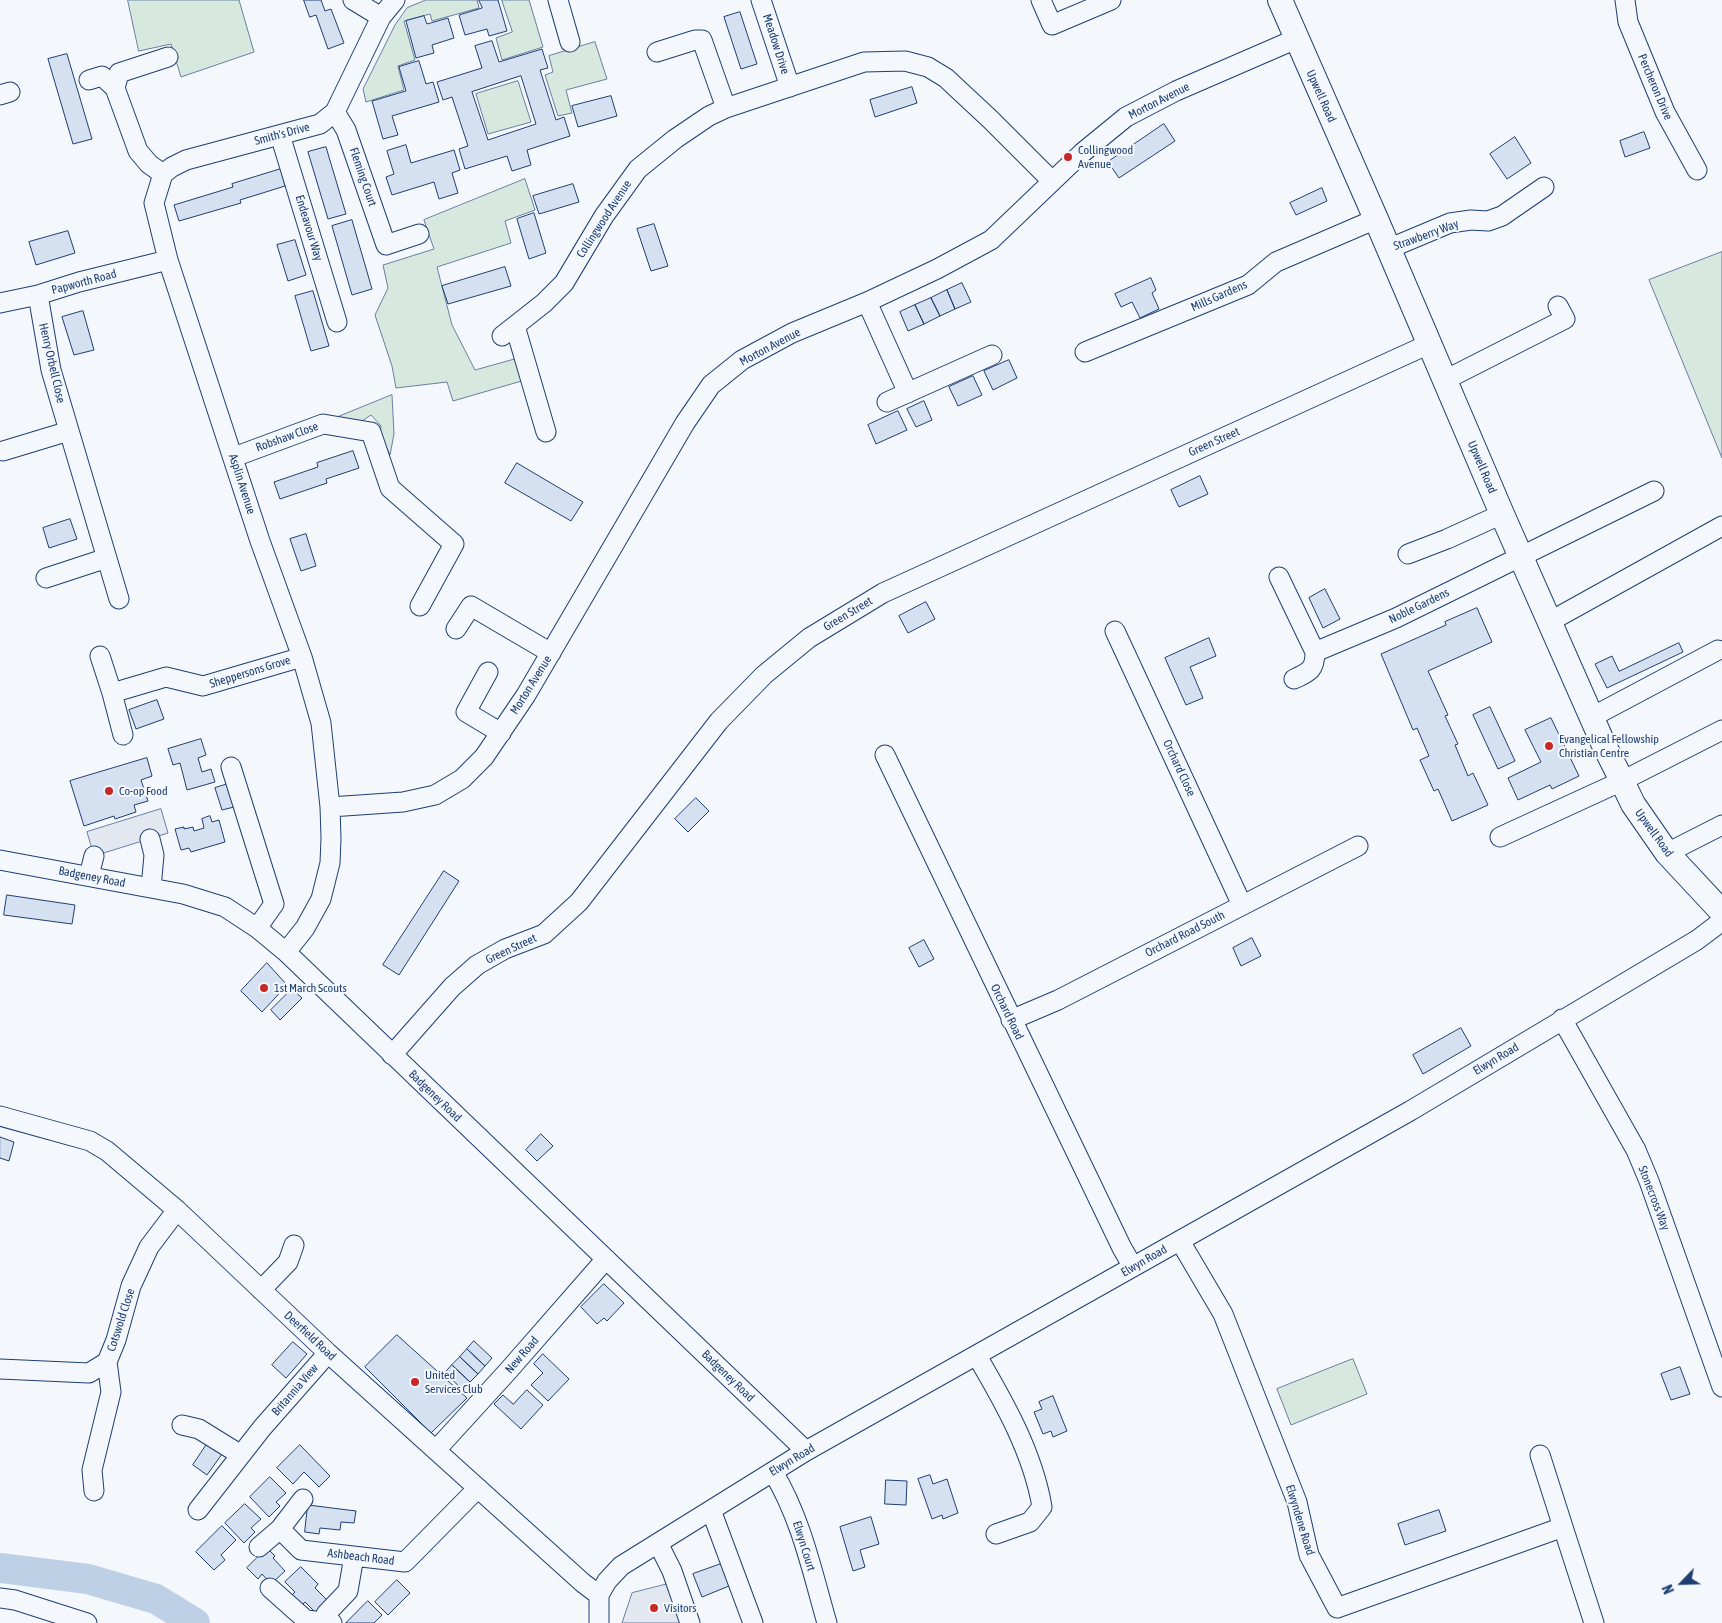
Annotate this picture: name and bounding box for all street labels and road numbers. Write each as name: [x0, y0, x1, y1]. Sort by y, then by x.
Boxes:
street label: Meadow Drive: [760, 12, 792, 76]
street label: Percheron Drive: [1635, 52, 1675, 122]
street label: Upwell Road: [1303, 67, 1339, 125]
street label: Morton Avenue: [1126, 79, 1192, 123]
street label: Smith's Drive: [253, 120, 311, 148]
street label: Fleming Court: [346, 146, 380, 208]
street label: Collingwood Avenue: [573, 177, 635, 261]
street label: Endeavour Way: [292, 193, 326, 263]
street label: Strawberry Way: [1391, 217, 1461, 253]
street label: Papworth Road: [50, 266, 118, 298]
street label: Mills Gardens: [1189, 277, 1249, 315]
street label: Henry Orbell Close: [36, 322, 68, 404]
street label: Morton Avenue: [737, 325, 803, 369]
street label: Robshaw Close: [254, 419, 320, 455]
street label: Green Street: [1186, 424, 1242, 460]
street label: Upwell Road: [1464, 438, 1500, 496]
street label: Asplin Avenue: [226, 452, 258, 516]
street label: Noble Gardens: [1387, 585, 1451, 627]
street label: Green Street: [821, 594, 875, 634]
street label: Sheppersons Grove: [208, 653, 292, 691]
street label: Morton Avenue: [507, 653, 555, 717]
street label: Orchard Close: [1160, 737, 1198, 799]
street label: Upwell Road: [1632, 806, 1676, 860]
street label: Badgeney Road: [57, 863, 127, 891]
street label: Orchard Road South: [1143, 908, 1227, 960]
street label: Green Street: [483, 931, 539, 967]
street label: Orchard Road: [987, 982, 1027, 1042]
street label: Elwyn Road: [1471, 1040, 1521, 1078]
street label: Badgeney Road: [406, 1067, 464, 1125]
street label: Stonecross Way: [1635, 1164, 1673, 1232]
street label: Elwyn Road: [1118, 1242, 1170, 1280]
street label: Cotswold Close: [104, 1287, 138, 1353]
street label: Deerfield Road: [281, 1308, 339, 1364]
street label: New Road: [502, 1334, 542, 1376]
street label: Badgeney Road: [699, 1347, 757, 1405]
street label: Britannia View: [269, 1361, 321, 1419]
street label: Elwyn Road: [767, 1441, 817, 1479]
street label: Elwyndene Road: [1282, 1483, 1318, 1557]
street label: Elwyn Court: [790, 1519, 818, 1573]
street label: Ashbeach Road: [327, 1546, 395, 1568]

